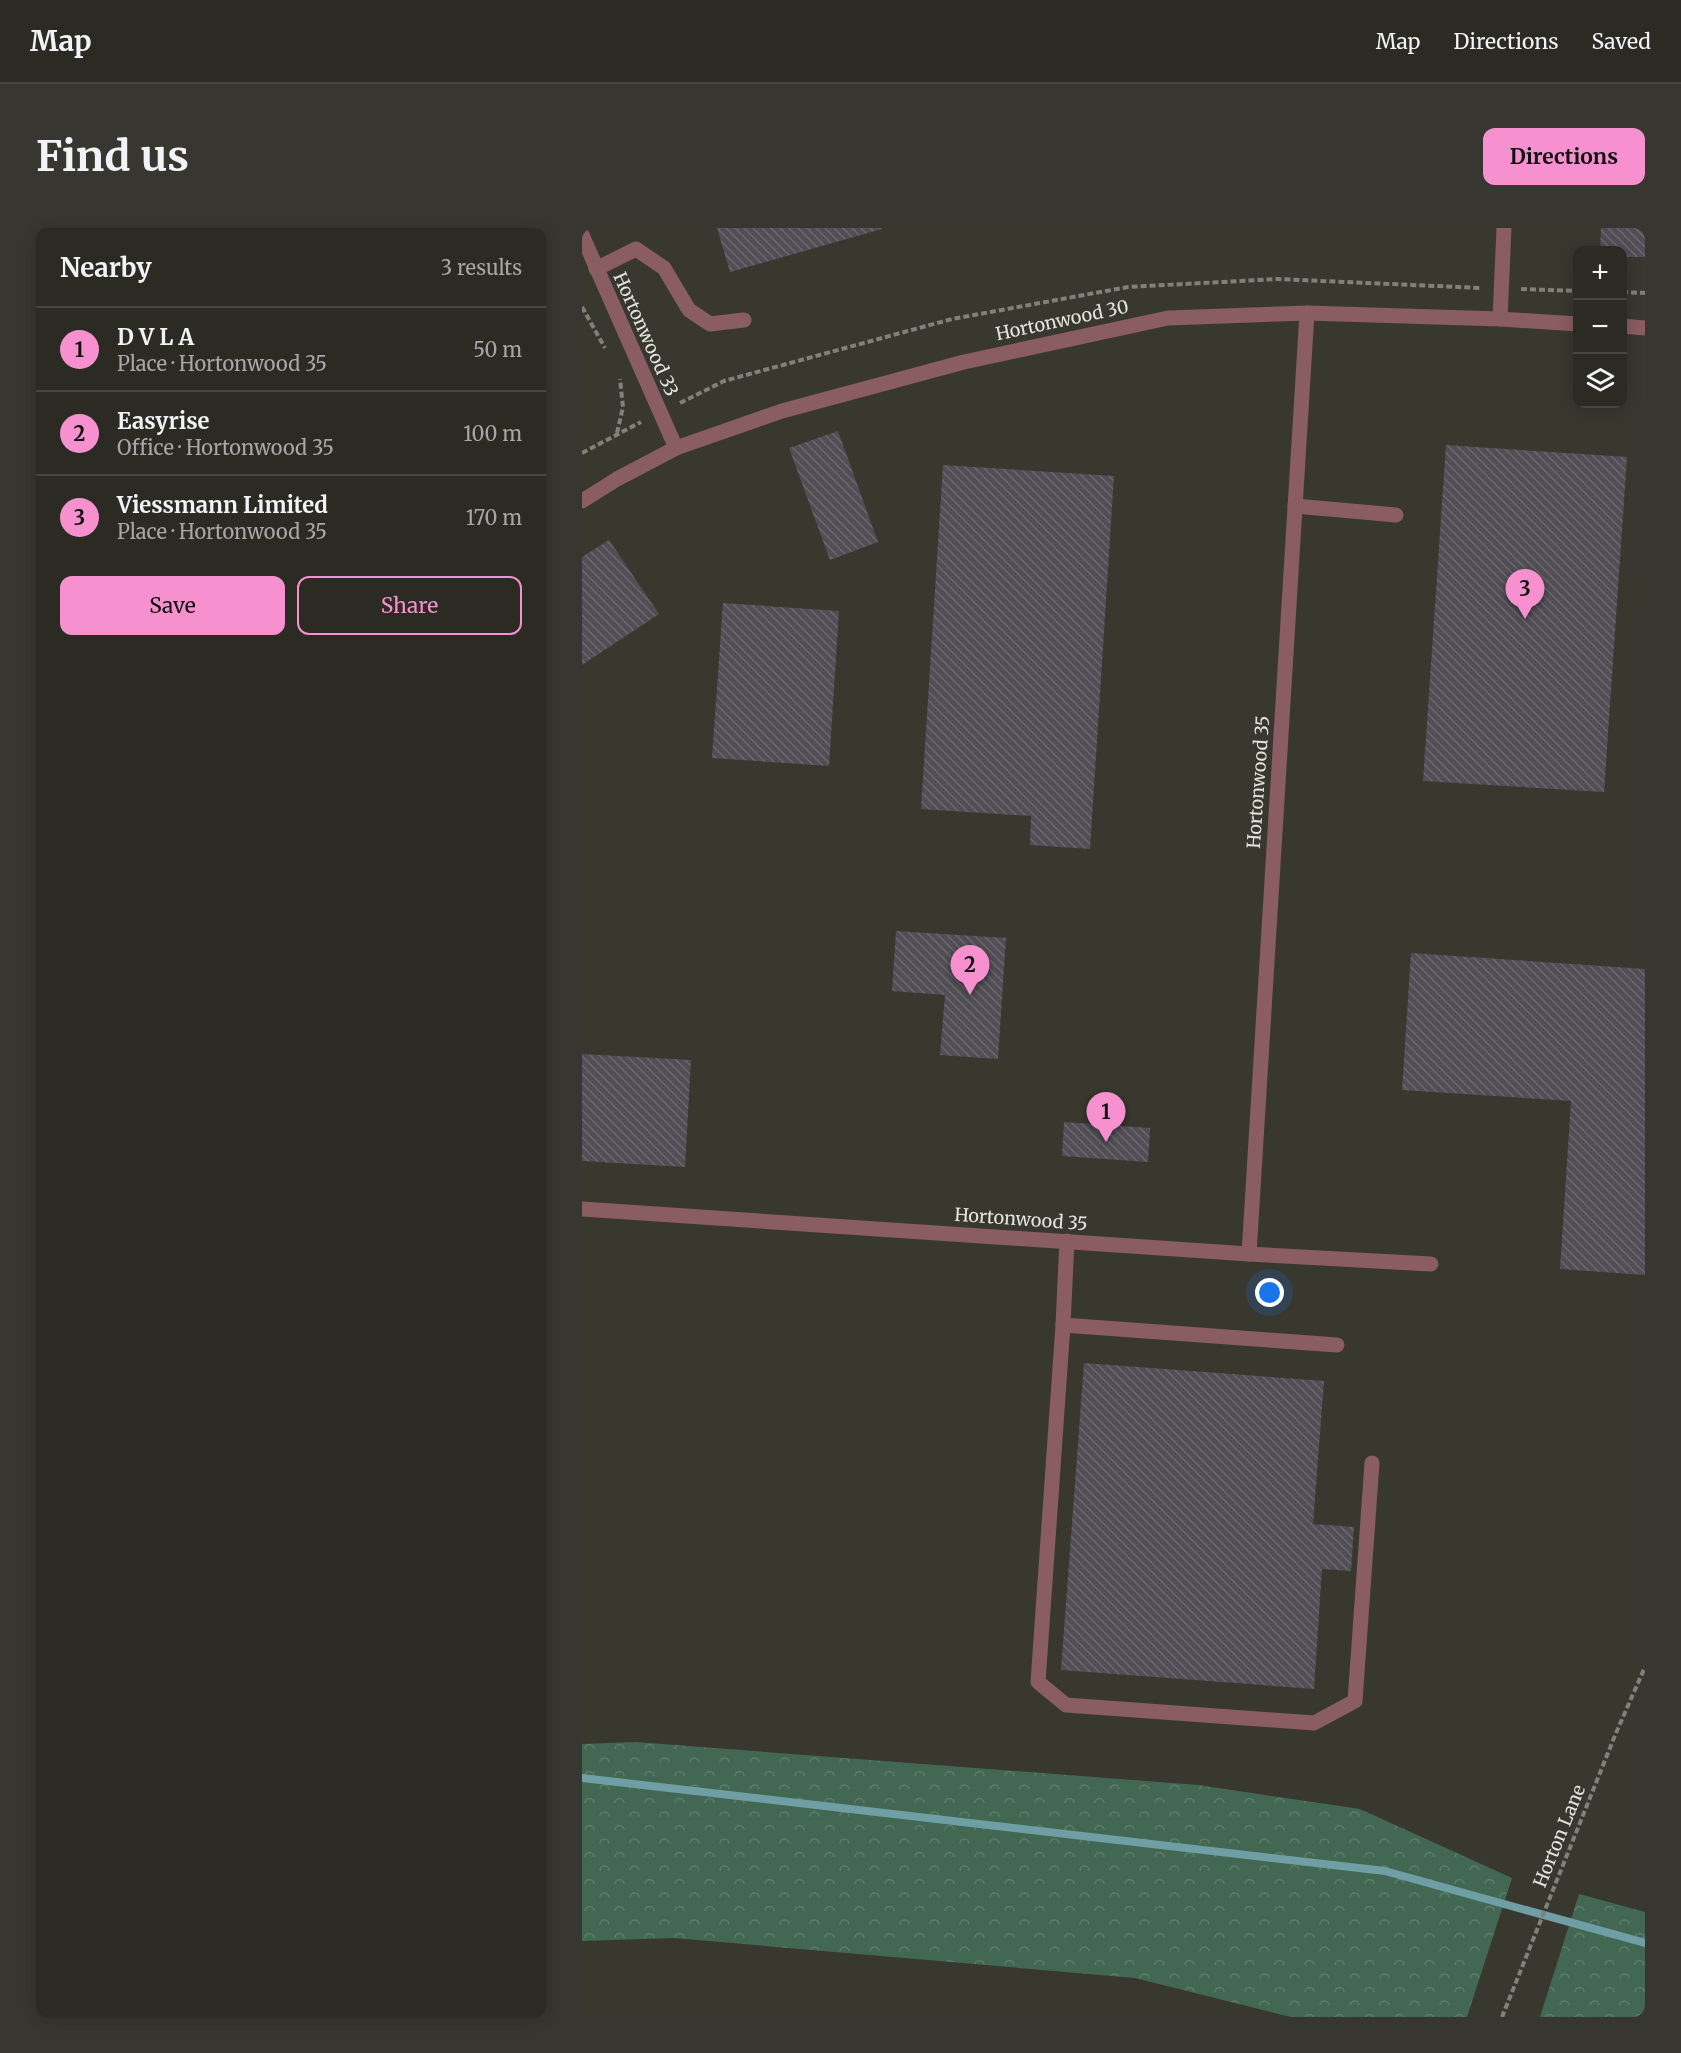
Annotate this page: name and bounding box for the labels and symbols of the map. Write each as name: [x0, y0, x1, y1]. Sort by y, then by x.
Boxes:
street label: Hortonwood 33: [608, 268, 684, 400]
street label: Hortonwood 30: [993, 295, 1131, 345]
pin: 3: [1506, 570, 1544, 619]
street label: Hortonwood 35: [1242, 715, 1274, 849]
pin: 2: [950, 946, 990, 995]
pin: 1: [1086, 1092, 1126, 1142]
street label: Hortonwood 35: [954, 1203, 1088, 1235]
your location: [1255, 1278, 1284, 1307]
street label: Horton Lane: [1528, 1781, 1590, 1891]

